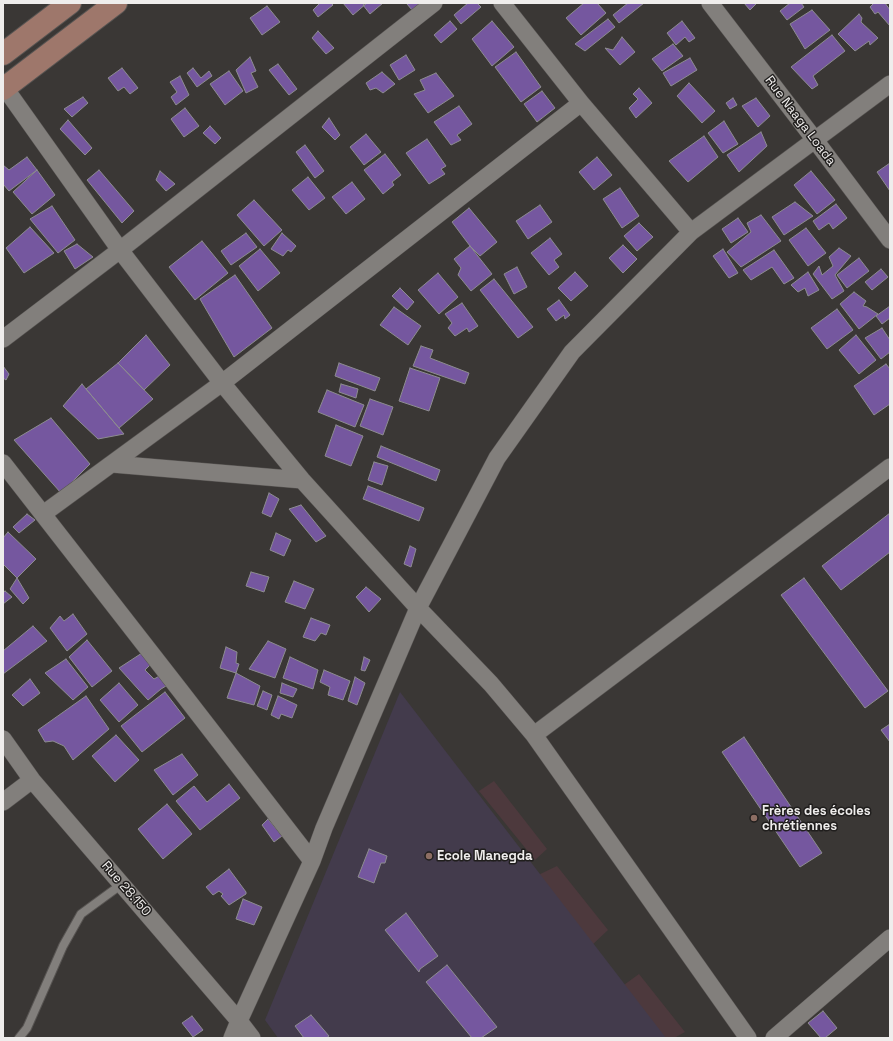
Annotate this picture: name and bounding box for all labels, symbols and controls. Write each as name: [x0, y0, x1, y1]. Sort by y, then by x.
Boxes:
street label: Rue Naaga Loada: [761, 73, 839, 169]
place label: Frères des écoles chrétiennes: [762, 803, 871, 834]
marker: Frères des écoles chrétiennes: [749, 813, 759, 823]
place label: Ecole Manegda: [437, 848, 533, 864]
marker: Ecole Manegda: [424, 851, 434, 861]
street label: Rue 28.150: [98, 858, 154, 920]

